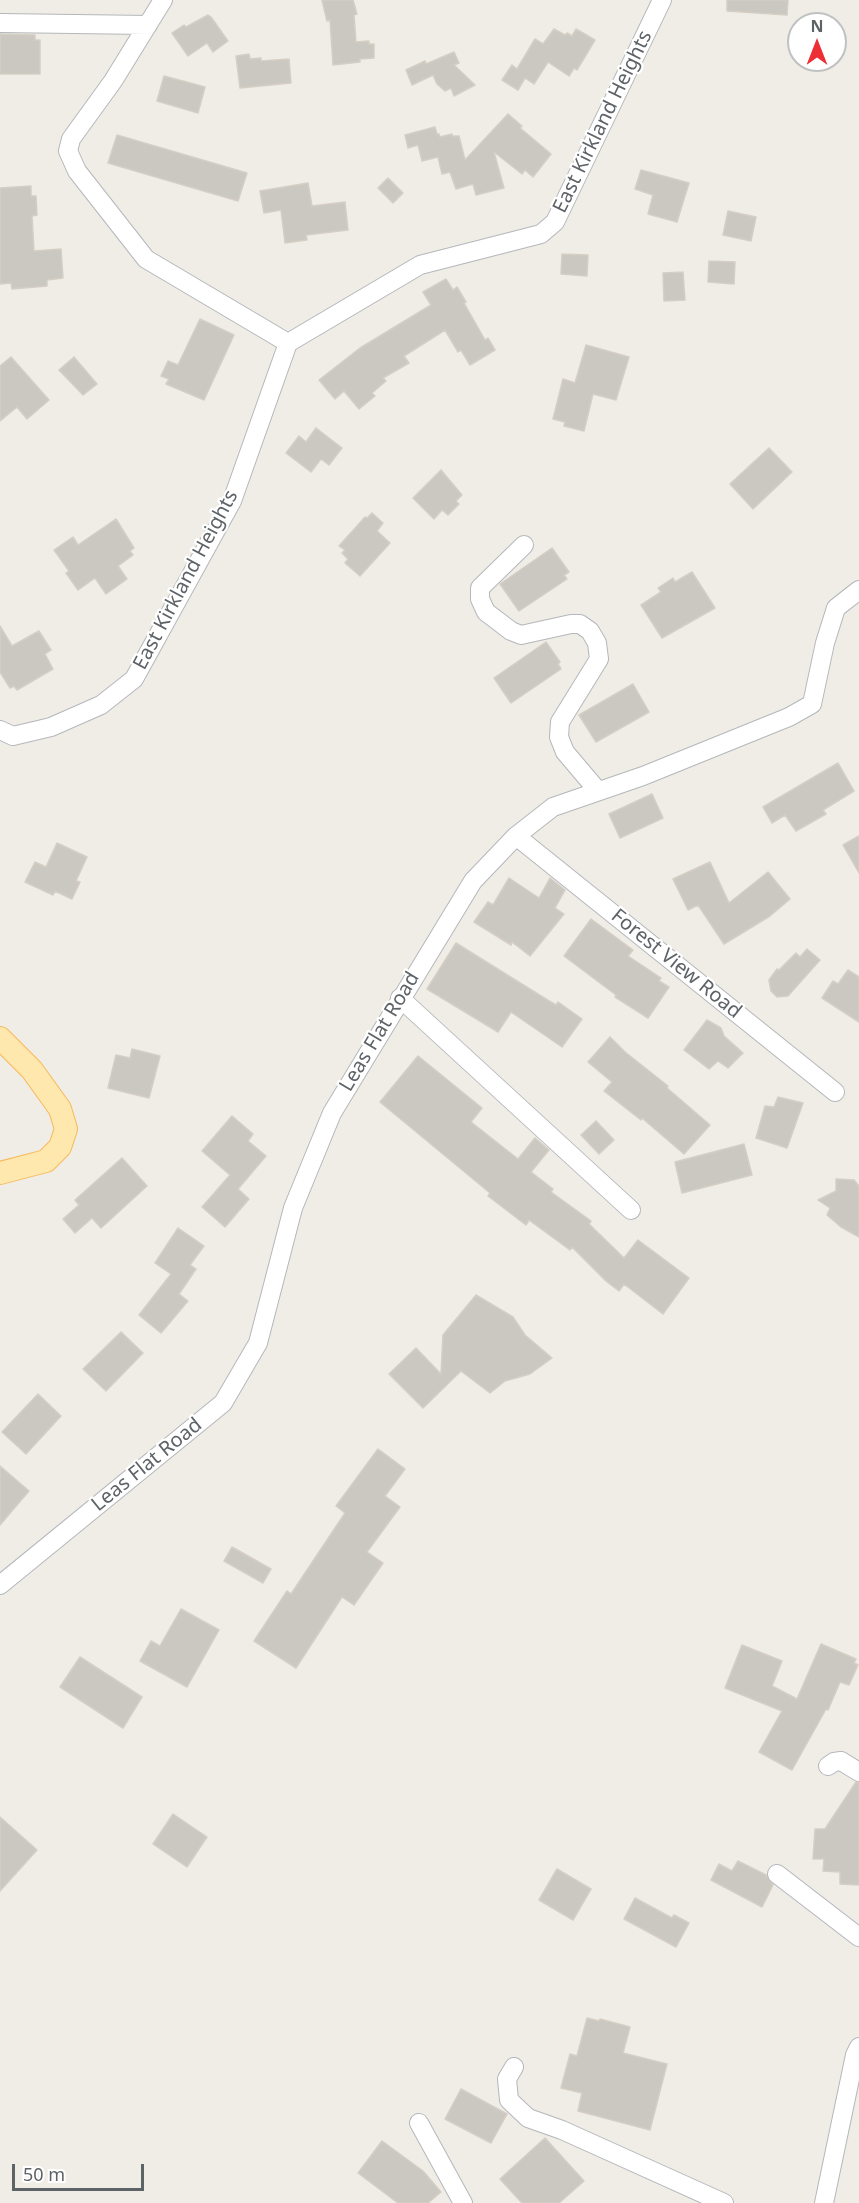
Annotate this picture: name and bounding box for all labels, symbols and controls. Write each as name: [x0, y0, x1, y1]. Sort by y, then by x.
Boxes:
north arrow: [787, 12, 847, 72]
text: N: [810, 15, 824, 37]
street label: East Kirkland Heights: [548, 27, 658, 217]
street label: East Kirkland Heights: [129, 486, 243, 674]
street label: Forest View Road: [606, 904, 746, 1024]
street label: Leas Flat Road: [335, 968, 425, 1096]
street label: Leas Flat Road: [87, 1413, 207, 1517]
scale bar: [15, 2152, 147, 2190]
text: 50 m: [23, 2162, 65, 2186]

